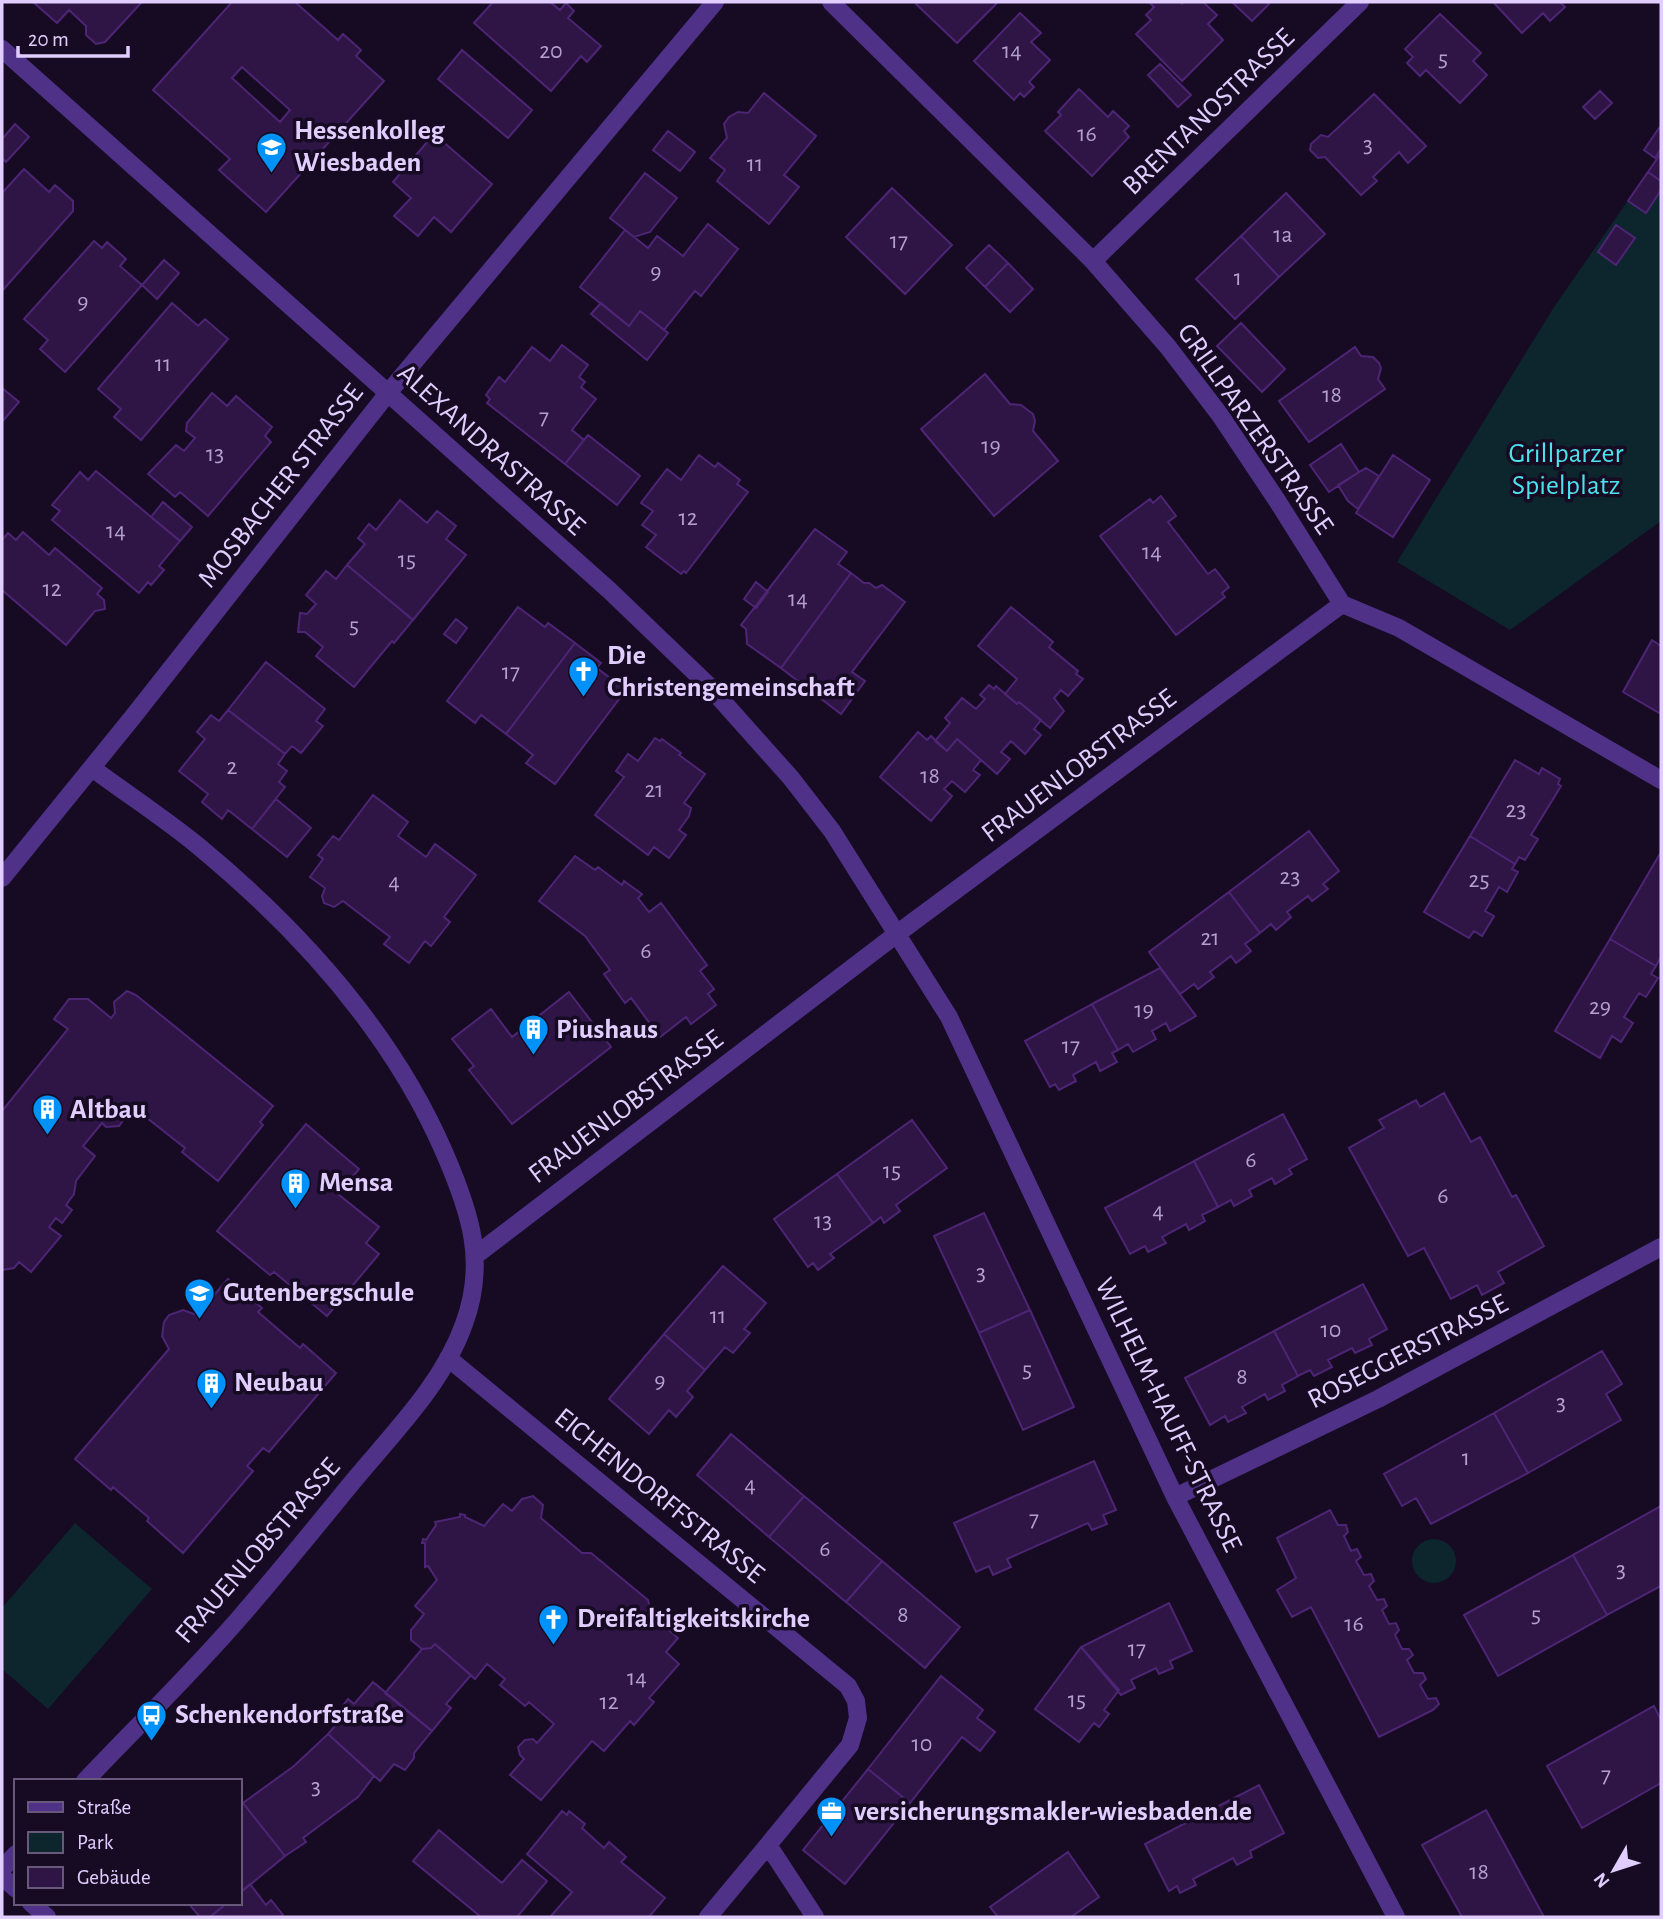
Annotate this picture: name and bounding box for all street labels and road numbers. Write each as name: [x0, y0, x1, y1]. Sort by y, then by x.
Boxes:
street label: BRENTANOSTRASSE: [1118, 24, 1300, 200]
street label: GRILLPARZERSTRASSE: [1172, 319, 1338, 539]
street label: ALEXANDRASTRASSE: [392, 359, 590, 541]
street label: MOSBACHER STRASSE: [193, 379, 369, 593]
street label: FRAUENLOBSTRASSE: [977, 684, 1181, 848]
street label: FRAUENLOBSTRASSE: [524, 1025, 728, 1189]
street label: WILHELM-HAUFF-STRASSE: [1089, 1274, 1247, 1556]
street label: ROSEGGERSTRASSE: [1304, 1290, 1512, 1414]
street label: EICHENDORFFSTRASSE: [549, 1403, 769, 1589]
street label: FRAUENLOBSTRASSE: [170, 1453, 346, 1649]

